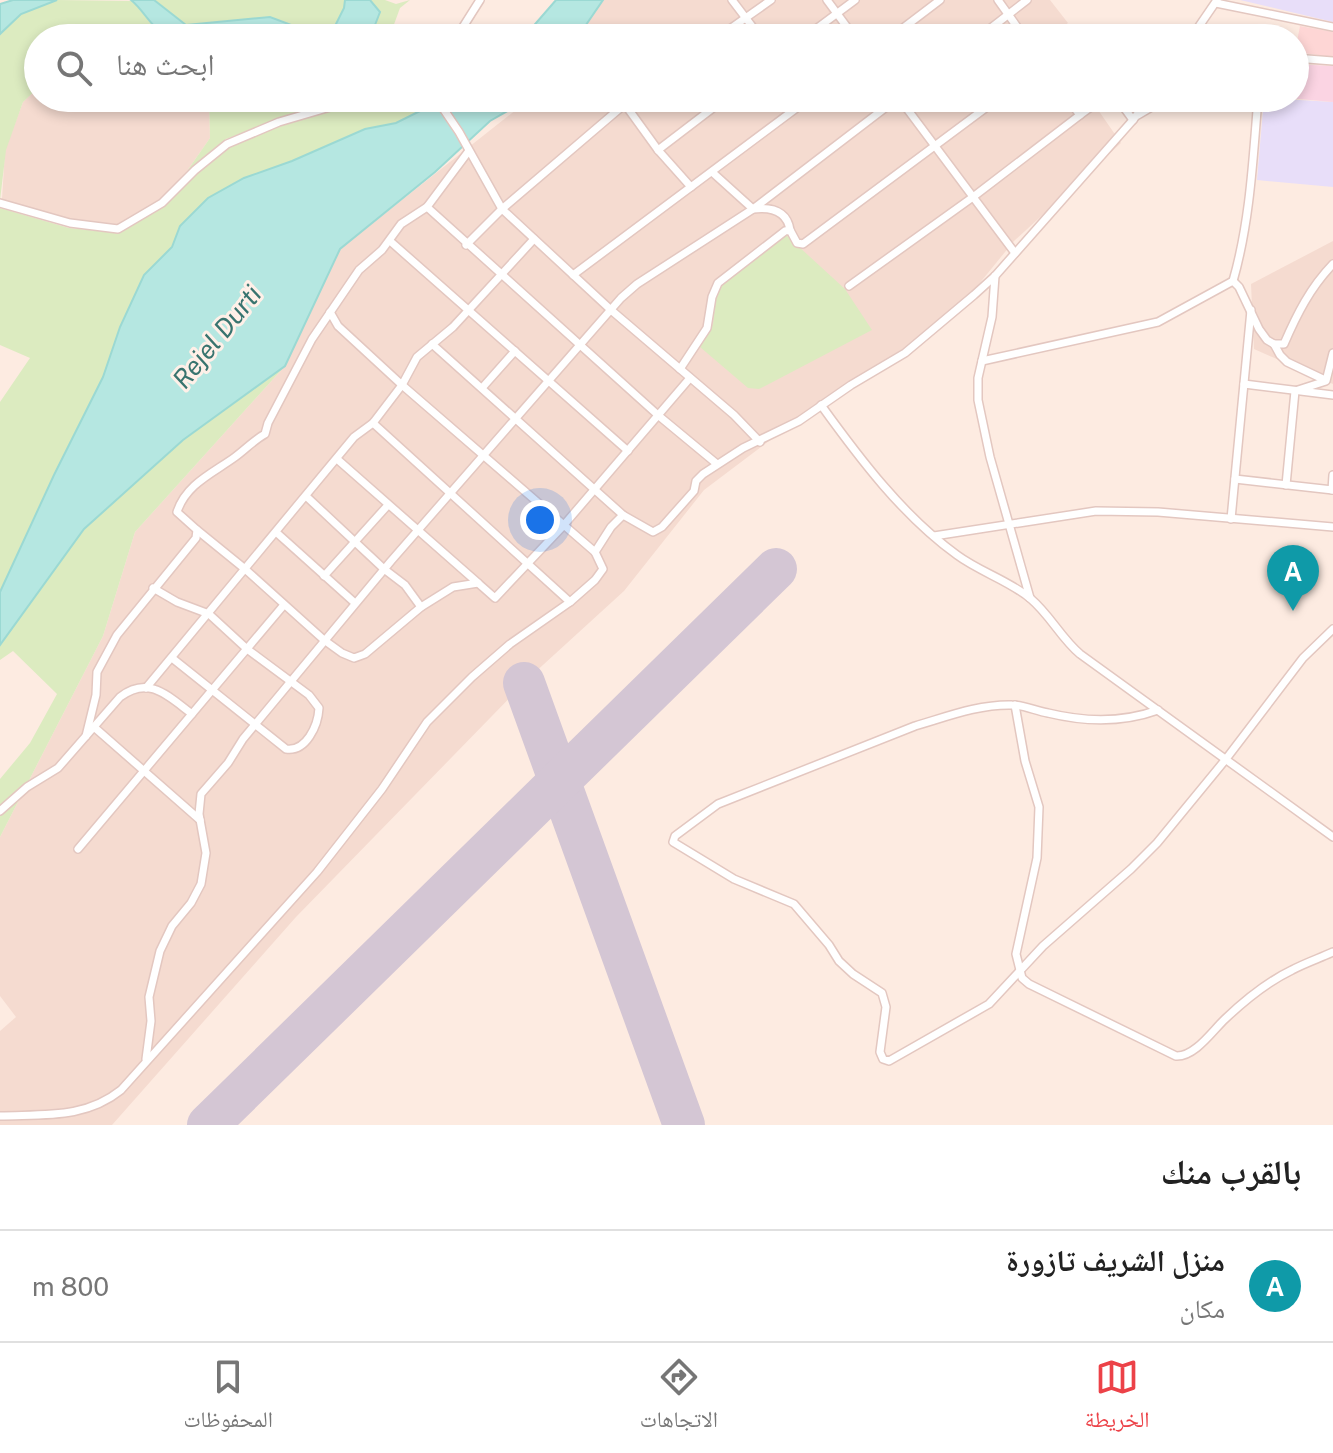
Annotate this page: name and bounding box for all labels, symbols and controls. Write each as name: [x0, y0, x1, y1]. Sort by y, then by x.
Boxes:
search box: [24, 24, 1309, 112]
icon: search: [52, 46, 96, 90]
text: ابحث هنا: [116, 46, 215, 82]
water label: Rejel Durti: [166, 279, 268, 394]
your location: [520, 500, 560, 540]
pin: A: [1267, 545, 1319, 611]
text: بالقرب منك: [1161, 1152, 1301, 1192]
text: منزل الشريف تازورة: [1006, 1242, 1225, 1278]
text: 800 m: [32, 1271, 109, 1302]
text: A: [1266, 1271, 1284, 1302]
text: مكان: [1179, 1293, 1225, 1324]
tab: المحفوظات: [183, 1355, 273, 1441]
tab: الاتجاهات: [640, 1355, 718, 1441]
tab: الخريطة: [1085, 1355, 1150, 1441]

